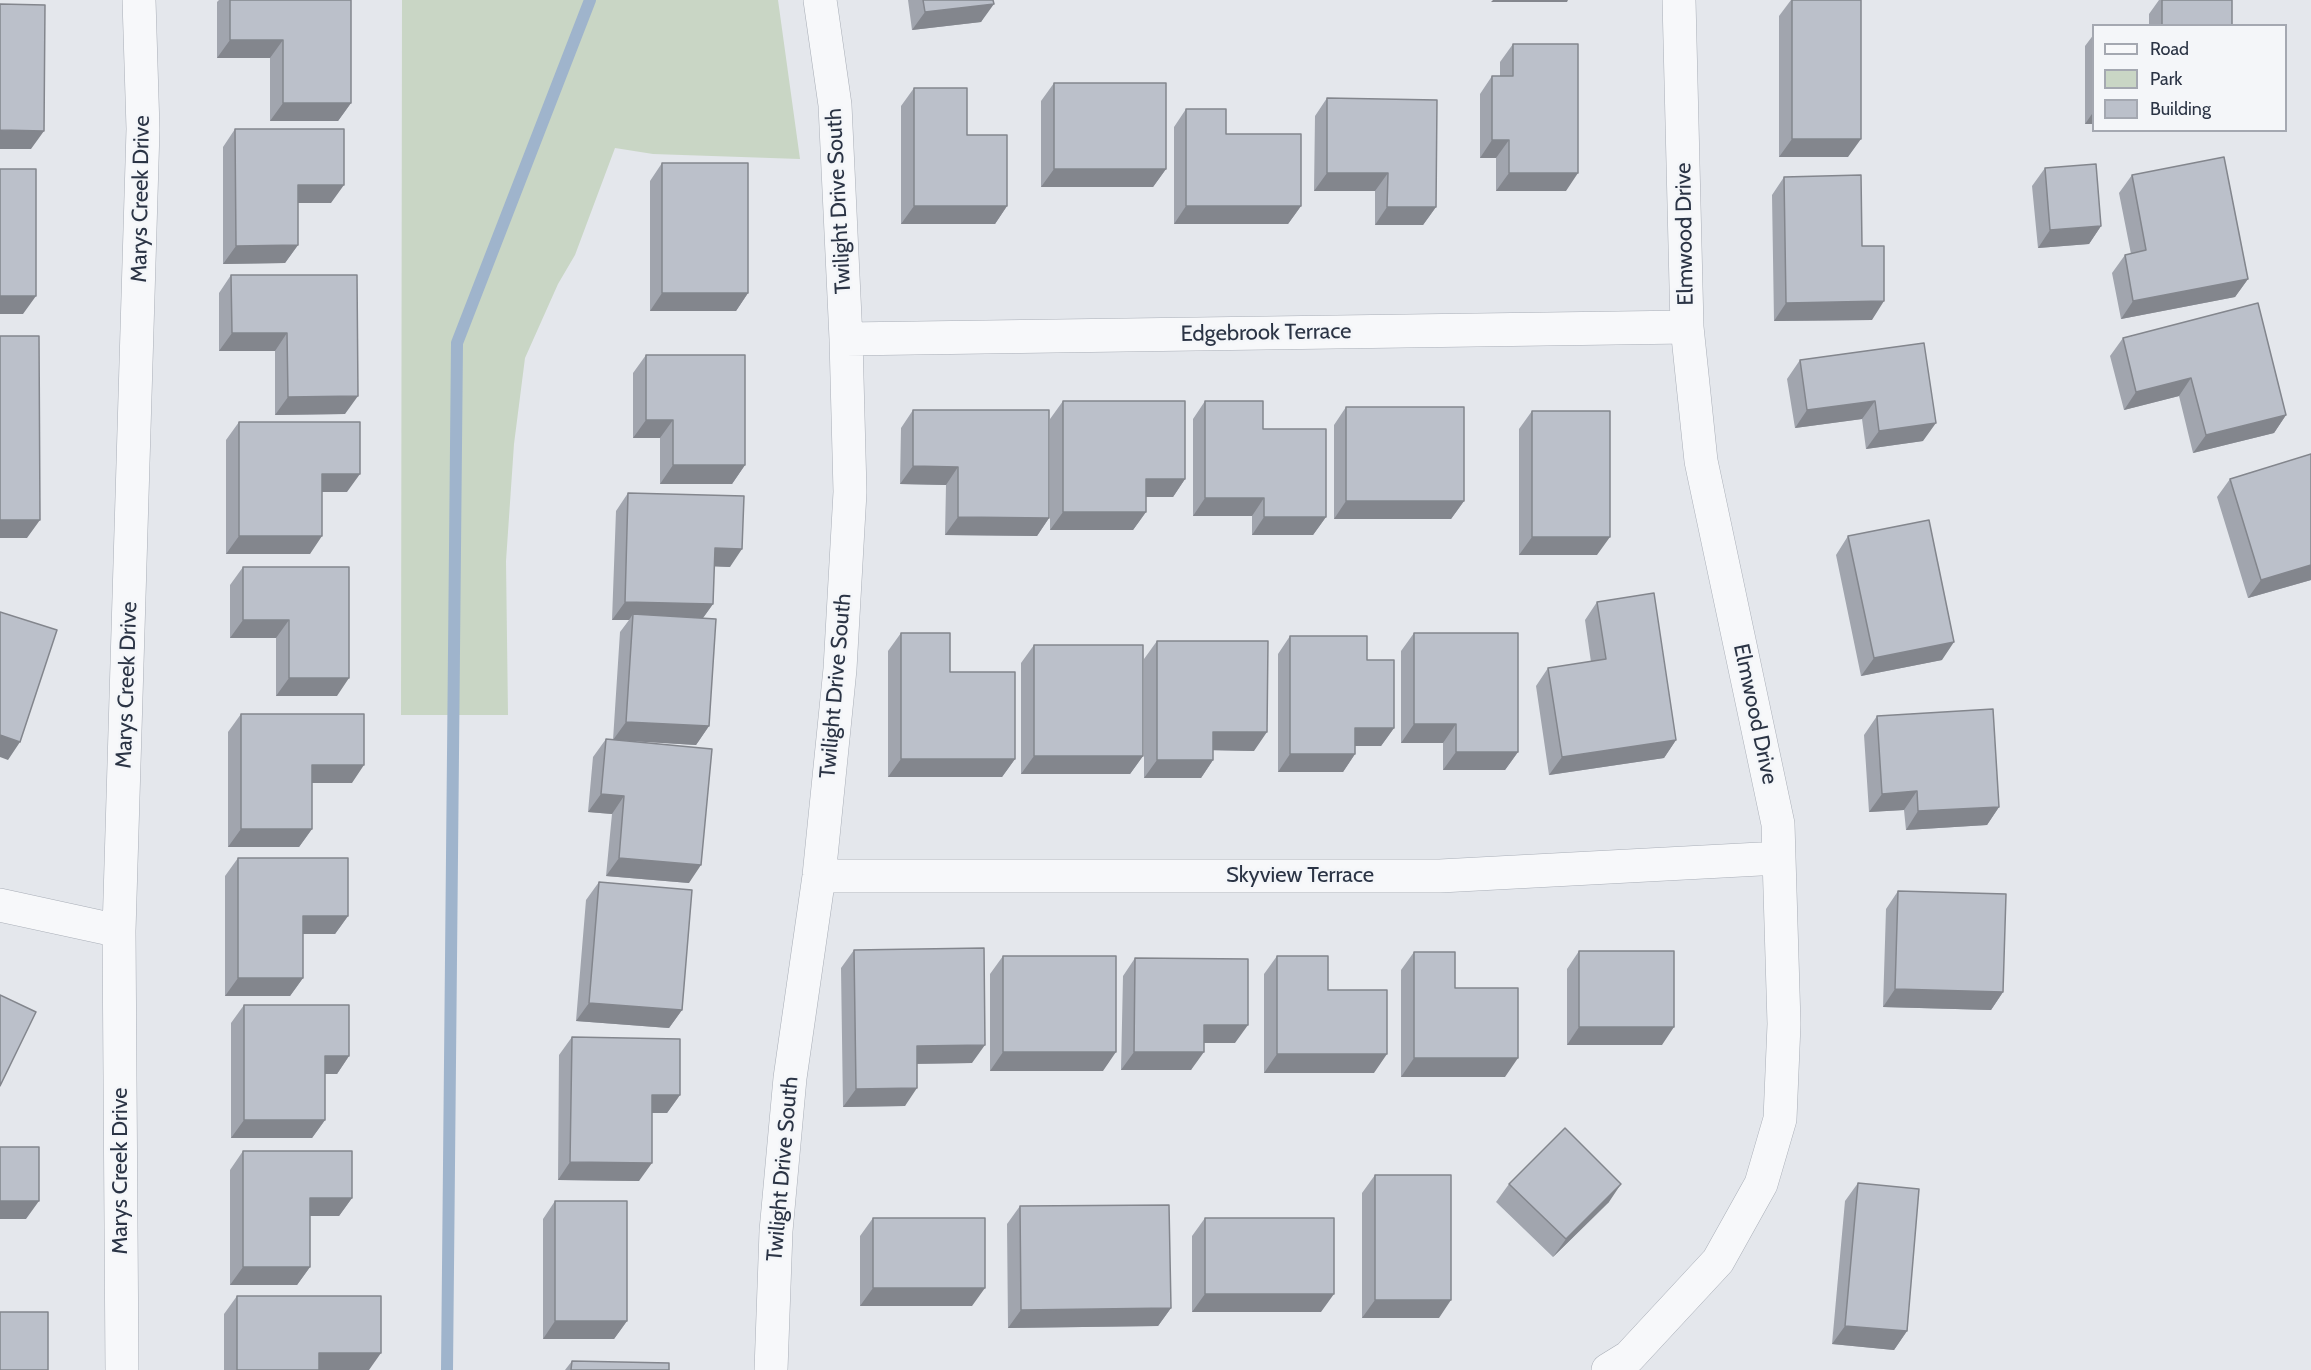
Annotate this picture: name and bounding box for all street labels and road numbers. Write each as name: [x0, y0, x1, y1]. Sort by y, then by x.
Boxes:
street label: Twilight Drive South: [821, 108, 857, 294]
street label: Marys Creek Drive: [126, 115, 156, 283]
street label: Elmwood Drive: [1671, 162, 1699, 306]
street label: Edgebrook Terrace: [1180, 318, 1352, 348]
street label: Twilight Drive South: [815, 592, 857, 780]
street label: Marys Creek Drive: [111, 601, 143, 769]
street label: Elmwood Drive: [1727, 641, 1783, 787]
street label: Skyview Terrace: [1226, 863, 1374, 889]
street label: Twilight Drive South: [762, 1075, 804, 1263]
street label: Marys Creek Drive: [108, 1087, 134, 1255]

